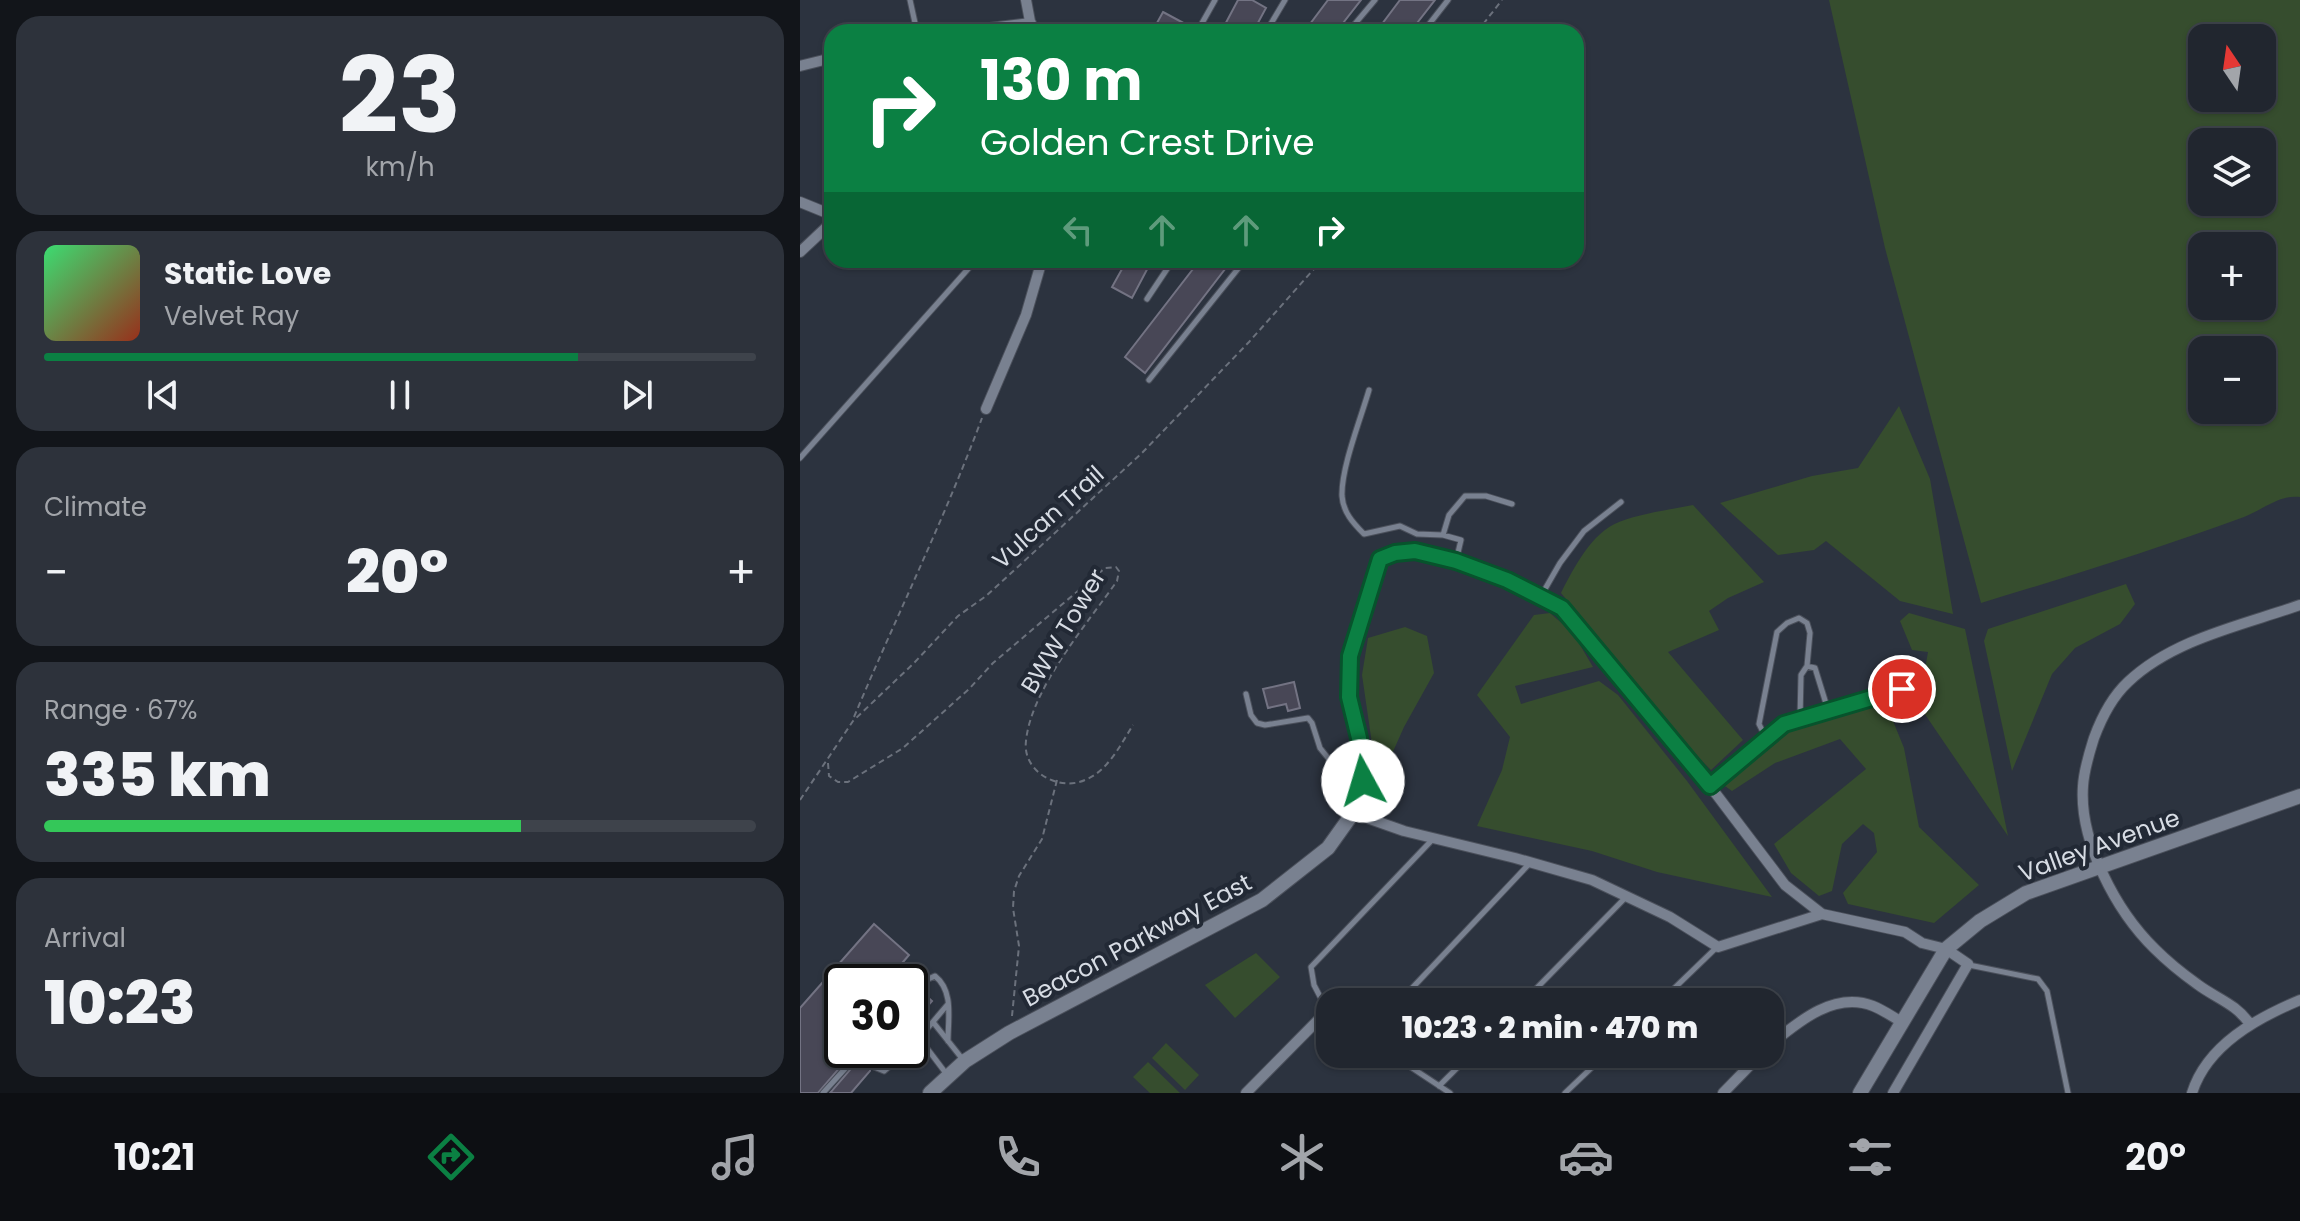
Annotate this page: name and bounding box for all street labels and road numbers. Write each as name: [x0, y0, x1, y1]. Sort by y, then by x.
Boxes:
street label: Vulcan Trail: [985, 458, 1111, 576]
street label: BWW Tower: [1013, 563, 1113, 699]
street label: Valley Avenue: [2014, 801, 2184, 889]
street label: Beacon Parkway East: [1017, 866, 1257, 1014]

